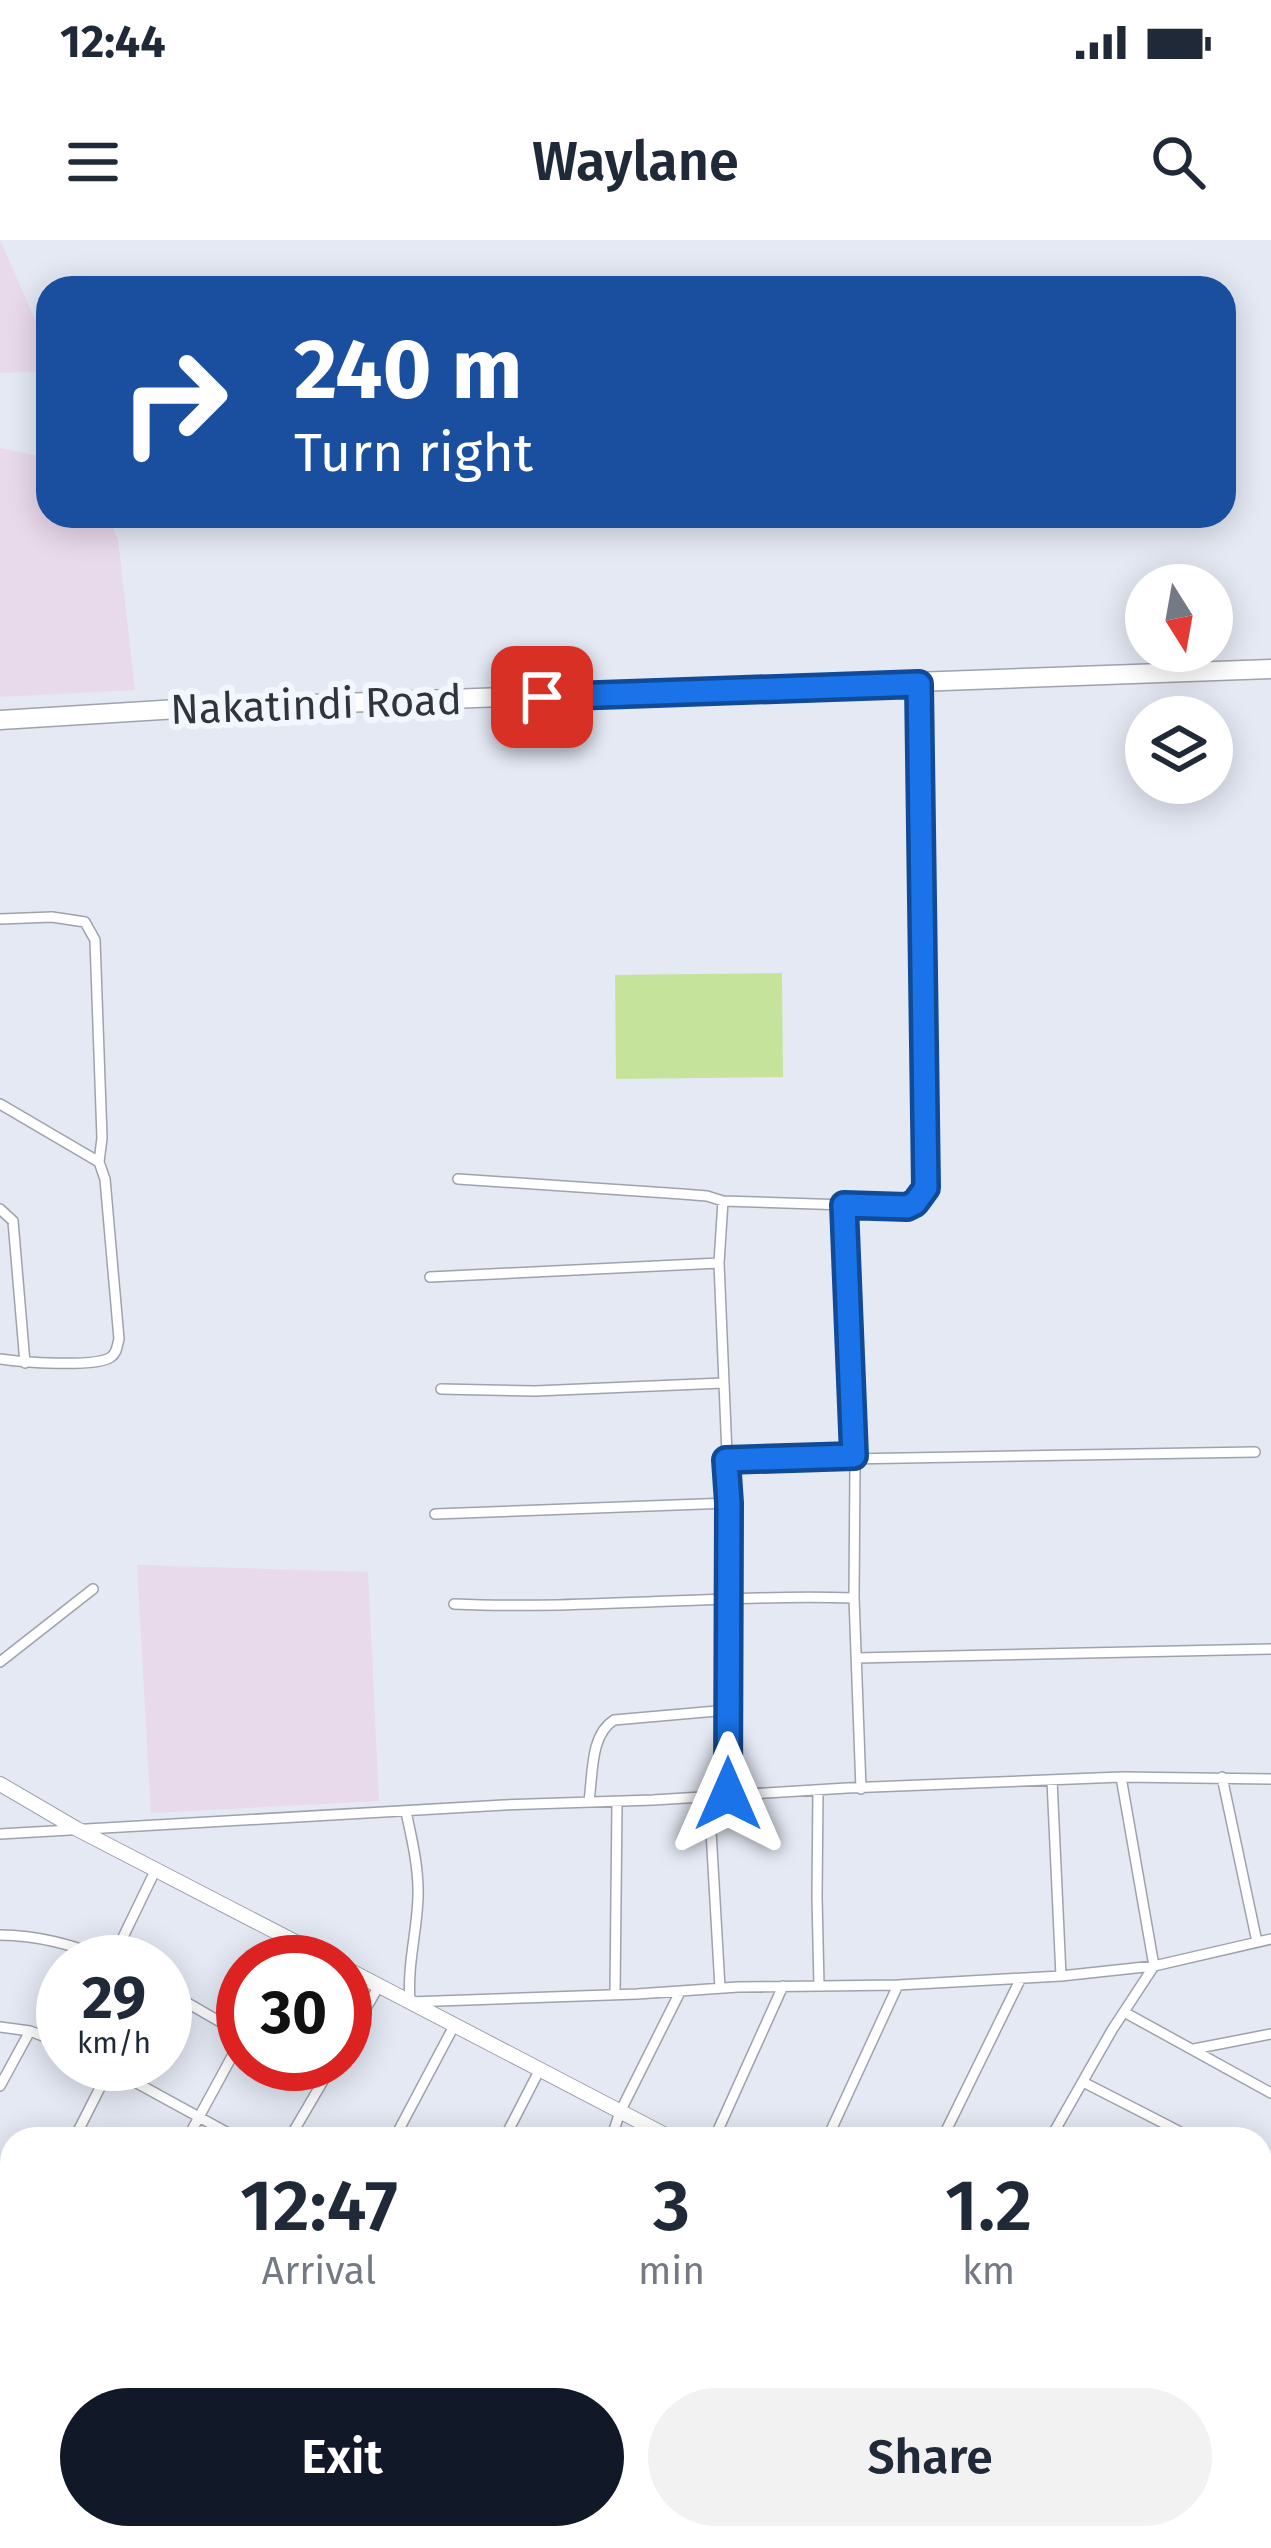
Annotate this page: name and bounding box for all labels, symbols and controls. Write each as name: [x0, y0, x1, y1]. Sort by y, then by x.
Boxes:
text: 12:44: [60, 15, 166, 69]
icon: menu: [60, 129, 126, 195]
icon: search: [1145, 129, 1211, 195]
text: Waylane: [532, 130, 739, 194]
text: 240 m: [294, 319, 522, 420]
icon: right: [96, 324, 252, 480]
text: Turn right: [294, 421, 533, 485]
north arrow: [1125, 564, 1233, 672]
map controls: [1125, 564, 1233, 804]
pin: [491, 646, 593, 748]
icon: arrive: [509, 664, 575, 730]
street label: Nakatindi Road: [169, 675, 463, 735]
button: layers: [1125, 696, 1233, 804]
position arrow: [665, 1731, 791, 1857]
speed limit sign: 30: [216, 1935, 372, 2091]
text: 29: [82, 1962, 146, 2034]
text: km/h: [77, 2025, 151, 2061]
text: 12:47: [240, 2163, 398, 2249]
text: 3: [653, 2163, 690, 2249]
text: 1.2: [945, 2163, 1032, 2249]
text: Arrival: [262, 2248, 376, 2294]
text: min: [638, 2248, 705, 2294]
text: km: [962, 2248, 1015, 2294]
button: Exit: [60, 2388, 624, 2526]
button: Share: [648, 2388, 1212, 2526]

